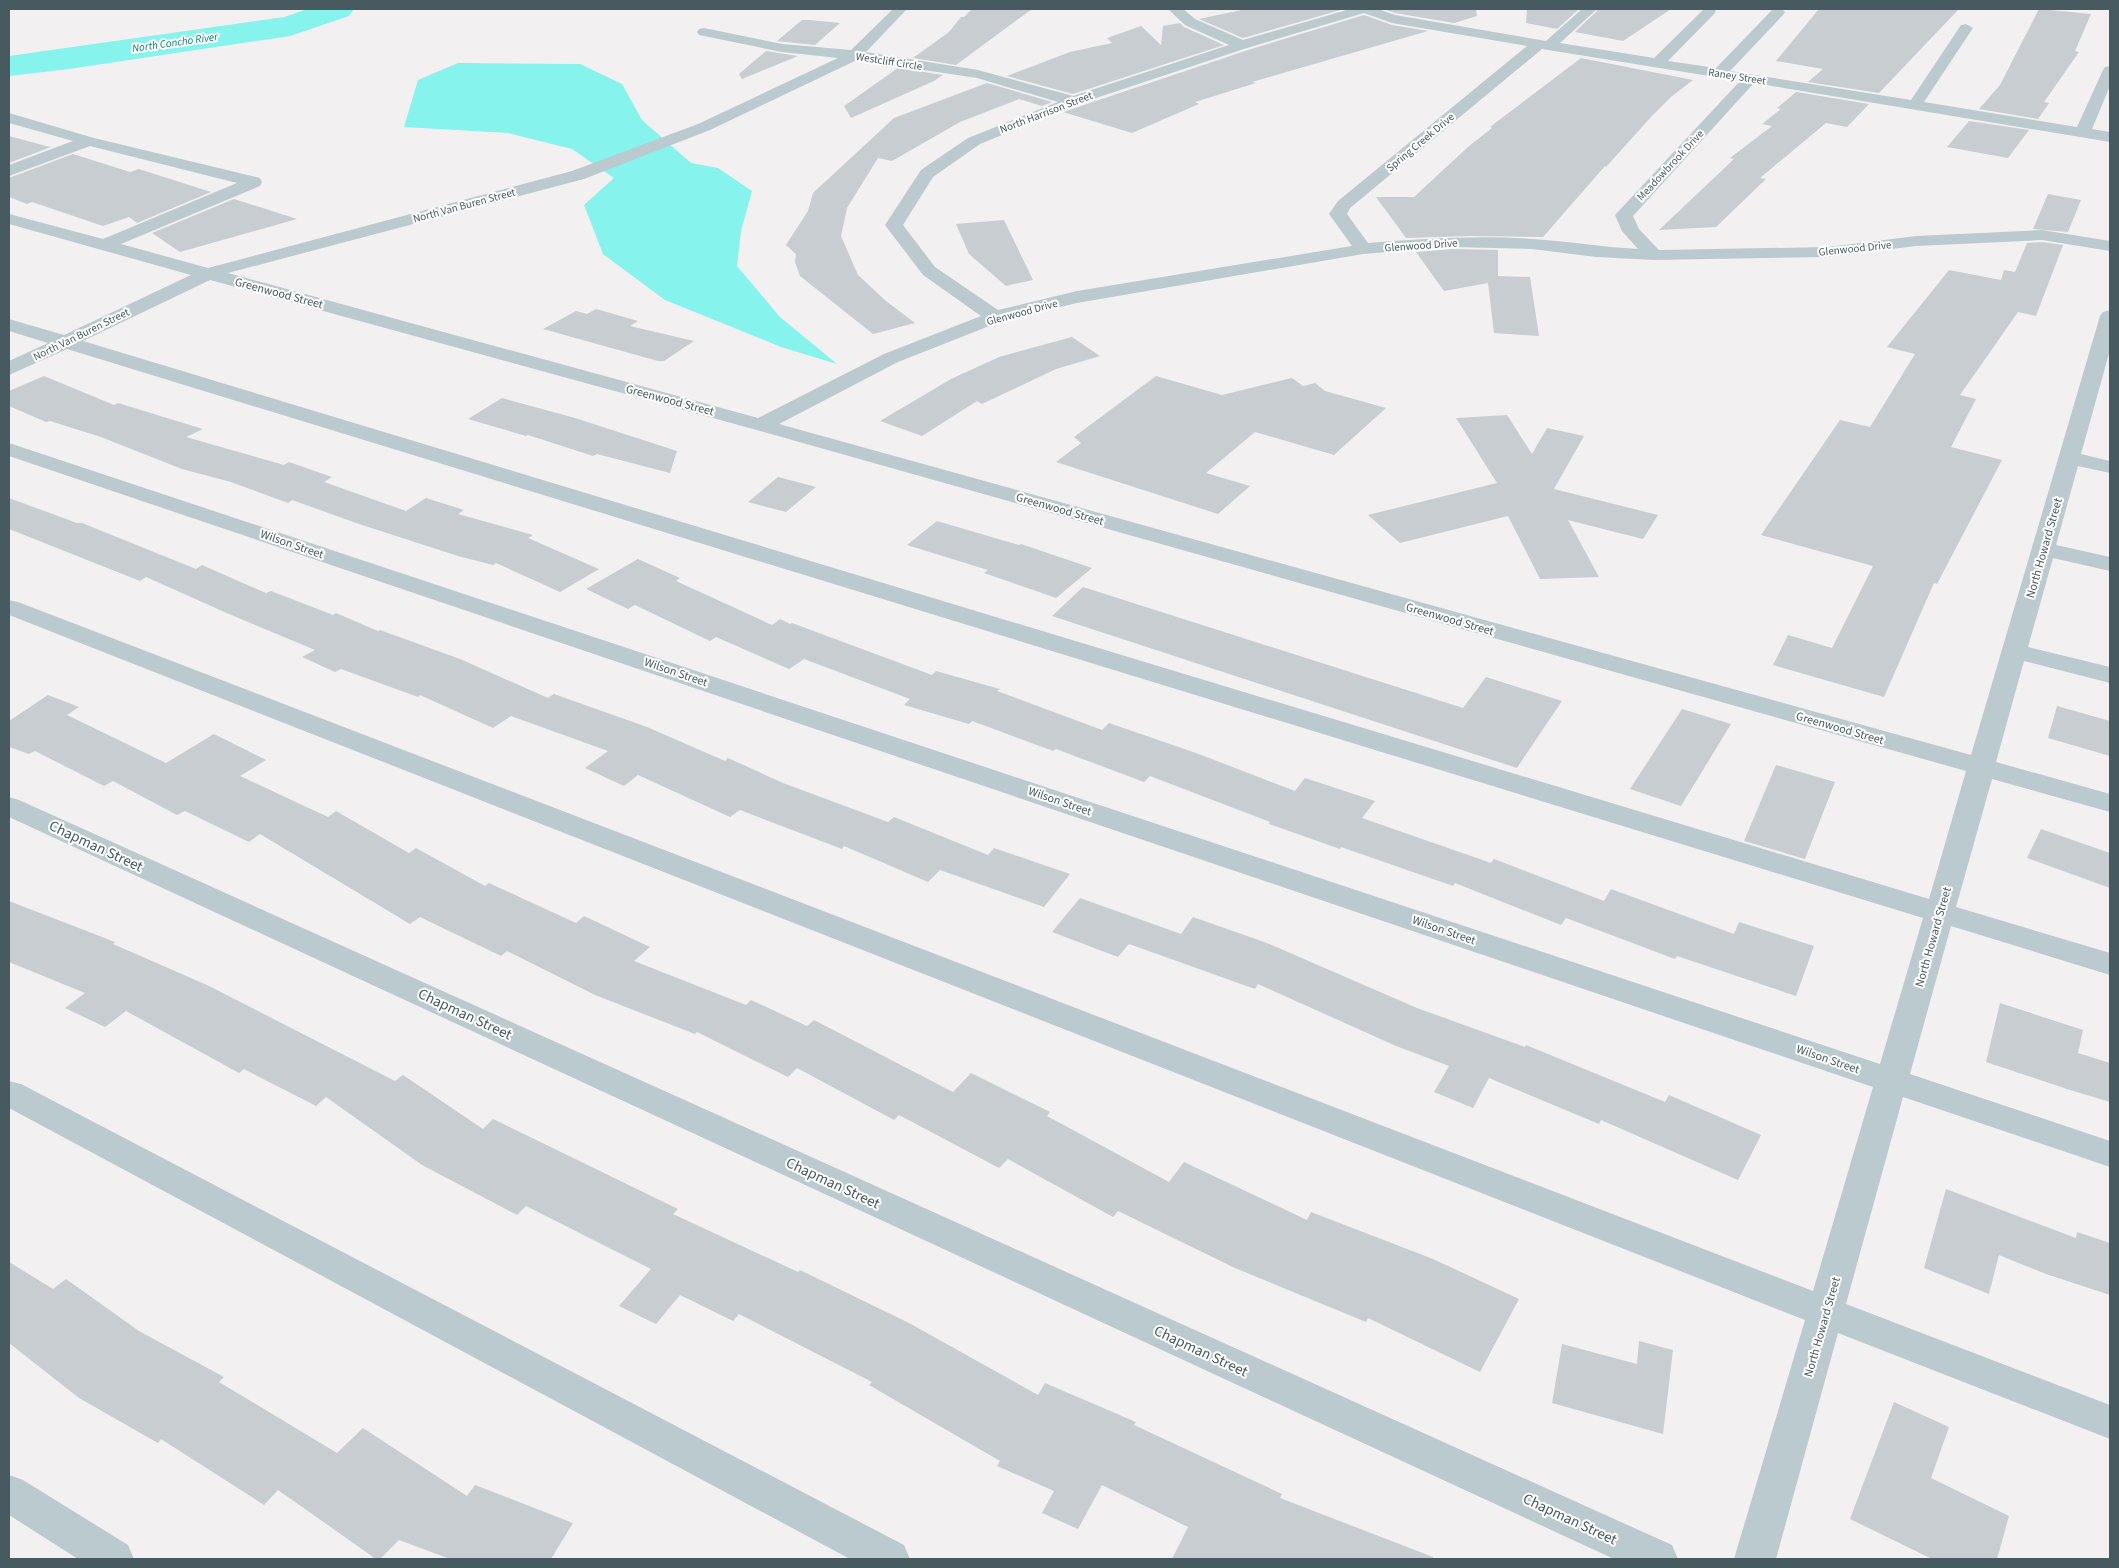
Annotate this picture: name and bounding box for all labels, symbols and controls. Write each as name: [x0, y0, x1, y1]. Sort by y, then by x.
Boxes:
water label: North Concho River: [131, 29, 220, 56]
street label: Westcliff Circle: [855, 49, 924, 74]
street label: Raney Street: [1707, 65, 1767, 88]
street label: North Harrison Street: [998, 88, 1095, 137]
street label: Spring Creek Drive: [1383, 109, 1458, 175]
street label: Meadowbrook Drive: [1634, 126, 1708, 204]
street label: North Van Buren Street: [411, 185, 517, 226]
street label: Glenwood Drive: [1384, 235, 1459, 256]
street label: Glenwood Drive: [1818, 237, 1893, 260]
street label: Greenwood Street: [233, 274, 325, 313]
street label: Glenwood Drive: [985, 296, 1060, 329]
street label: North Van Buren Street: [31, 304, 132, 364]
street label: Greenwood Street: [624, 381, 716, 420]
street label: Greenwood Street: [1014, 489, 1106, 530]
street label: North Howard Street: [2022, 496, 2067, 600]
street label: Wilson Street: [258, 526, 326, 563]
street label: Greenwood Street: [1404, 599, 1496, 640]
street label: Wilson Street: [642, 654, 710, 691]
street label: Greenwood Street: [1794, 708, 1886, 749]
street label: Wilson Street: [1026, 783, 1094, 820]
street label: Chapman Street: [45, 816, 146, 877]
street label: North Howard Street: [1911, 885, 1956, 989]
street label: Wilson Street: [1410, 912, 1478, 949]
street label: Chapman Street: [414, 984, 515, 1045]
street label: Wilson Street: [1794, 1041, 1862, 1078]
street label: Chapman Street: [782, 1153, 883, 1214]
street label: North Howard Street: [1800, 1275, 1845, 1379]
street label: Chapman Street: [1150, 1321, 1251, 1382]
street label: Chapman Street: [1519, 1489, 1620, 1550]

